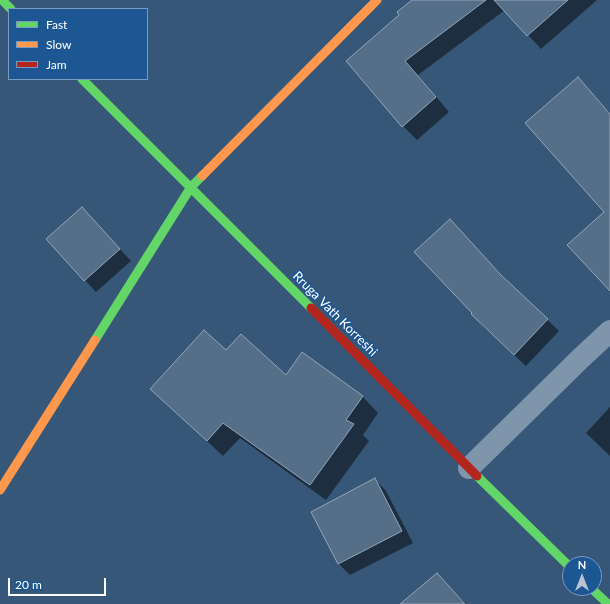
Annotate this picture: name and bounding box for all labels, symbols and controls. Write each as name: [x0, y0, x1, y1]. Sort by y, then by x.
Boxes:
legend: [8, 8, 148, 80]
text: Fast: [46, 17, 67, 32]
text: Slow: [46, 37, 71, 52]
text: Jam: [46, 57, 67, 72]
street label: Rruga Vath Korreshi: [289, 268, 381, 360]
north arrow: [562, 556, 602, 596]
text: N: [578, 558, 586, 571]
scale bar: [10, 570, 108, 596]
text: 20 m: [15, 577, 42, 592]

